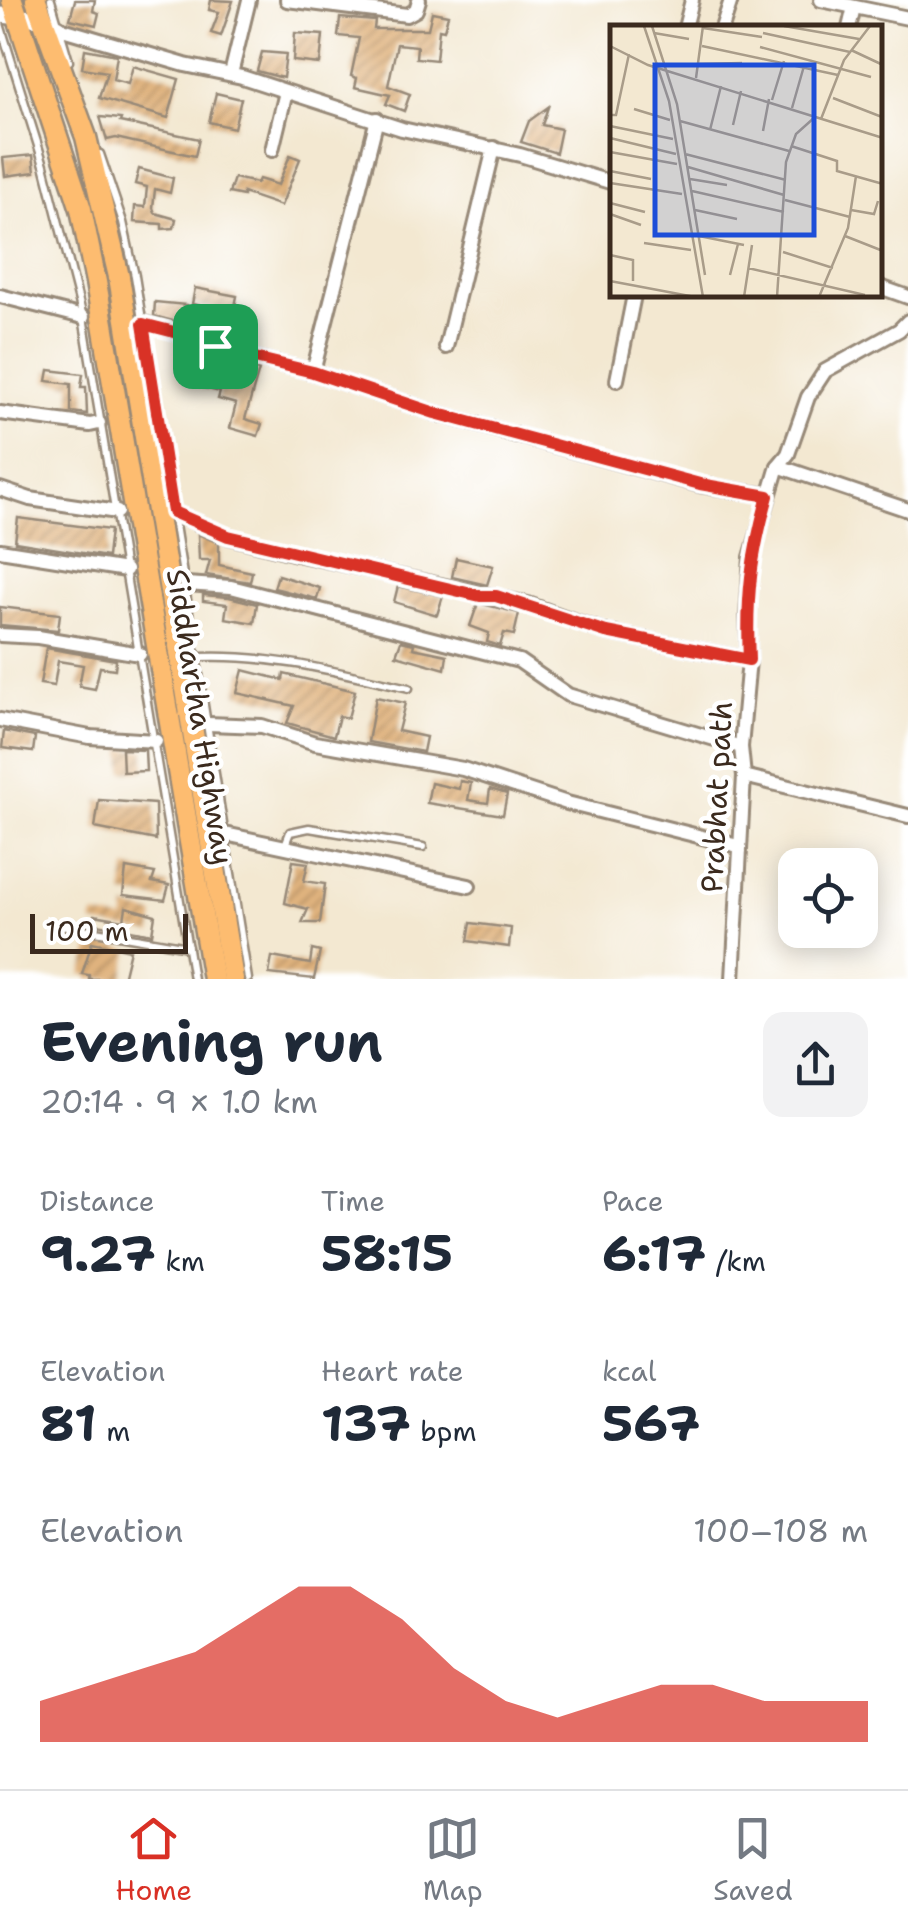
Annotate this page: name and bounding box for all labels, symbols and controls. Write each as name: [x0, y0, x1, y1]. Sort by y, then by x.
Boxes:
inset map: [610, 25, 883, 298]
pin: [173, 304, 258, 389]
icon: arrive: [188, 319, 243, 374]
street label: Siddhartha Highway: [157, 566, 244, 868]
street label: Prabhat path: [691, 700, 742, 894]
map controls: [778, 848, 878, 948]
button: locate: [778, 848, 878, 948]
scale bar: [30, 909, 188, 954]
text: 100 m: [45, 912, 129, 950]
text: Evening run: [40, 1005, 383, 1079]
button: share: [763, 1012, 868, 1117]
text: 20:14 · 9 × 1.0 km: [40, 1080, 318, 1123]
text: Distance: [40, 1182, 155, 1220]
text: Time: [321, 1182, 385, 1220]
text: Pace: [602, 1182, 664, 1220]
text: 9.27: [40, 1220, 156, 1287]
text: 58:15: [321, 1220, 453, 1287]
text: 6:17: [602, 1220, 706, 1287]
text: km: [156, 1242, 205, 1280]
text: /km: [706, 1242, 766, 1280]
text: Elevation: [40, 1352, 165, 1390]
text: Heart rate: [321, 1352, 464, 1390]
text: kcal: [602, 1352, 656, 1390]
text: 81: [40, 1390, 97, 1457]
text: 137: [321, 1390, 411, 1457]
text: 567: [602, 1390, 700, 1457]
text: m: [97, 1412, 130, 1450]
text: bpm: [411, 1412, 477, 1450]
text: Elevation: [40, 1509, 183, 1552]
text: 100–108 m: [693, 1509, 868, 1552]
tab: Home: [115, 1811, 192, 1909]
tab: Map: [423, 1811, 483, 1909]
tab: Saved: [713, 1811, 793, 1909]

